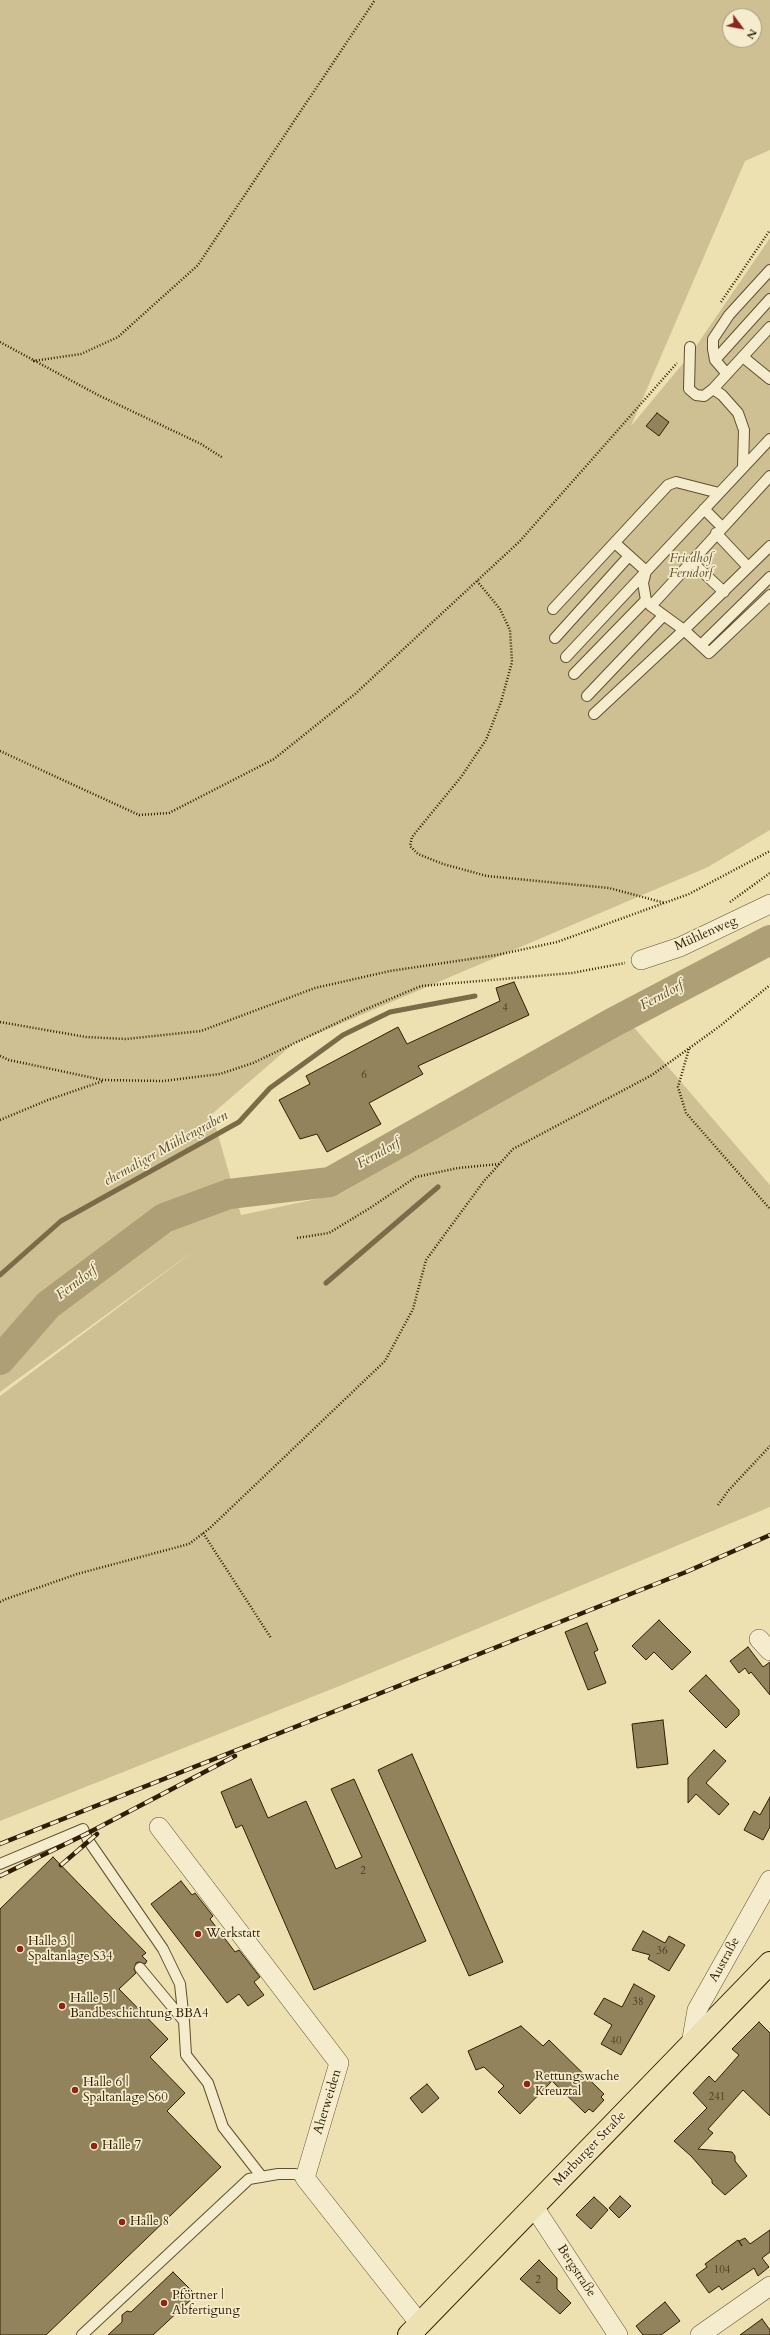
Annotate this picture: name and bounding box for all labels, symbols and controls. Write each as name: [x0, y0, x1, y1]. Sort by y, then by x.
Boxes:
north arrow: [722, 8, 762, 48]
text: N: [743, 26, 761, 42]
park label: Friedhof Ferndorf: [669, 551, 713, 582]
street label: Mühlenweg: [672, 913, 740, 955]
water label: Ferndorf: [637, 978, 687, 1014]
house number: 4: [502, 1001, 508, 1015]
house number: 6: [361, 1068, 367, 1082]
water label: ehemaliger Mühlengraben: [101, 1108, 231, 1190]
water label: Ferndorf: [354, 1135, 404, 1173]
water label: Ferndorf: [53, 1262, 101, 1304]
house number: 2: [360, 1864, 366, 1878]
place label: Werkstatt: [206, 1926, 260, 1942]
marker: Werkstatt: [193, 1929, 203, 1939]
place label: Halle 3 | Spaltanlage S34: [28, 1934, 113, 1965]
street label: Austraße: [706, 1935, 744, 1985]
marker: Halle 3 | Spaltanlage S34: [15, 1944, 25, 1954]
house number: 36: [656, 1944, 668, 1958]
place label: Halle 5 | Bandbeschichtung BBA4: [70, 1991, 209, 2022]
house number: 38: [632, 1995, 644, 2009]
marker: Halle 5 | Bandbeschichtung BBA4: [57, 2001, 67, 2011]
house number: 40: [610, 2034, 622, 2048]
street label: Aherweiden: [311, 2068, 345, 2136]
place label: Rettungswache Kreuztal: [535, 2069, 619, 2100]
place label: Halle 6 | Spaltanlage S60: [83, 2075, 168, 2106]
marker: Rettungswache Kreuztal: [522, 2079, 532, 2089]
marker: Halle 6 | Spaltanlage S60: [70, 2085, 80, 2095]
house number: 241: [709, 2090, 725, 2104]
street label: Marburger Straße: [551, 2109, 629, 2189]
place label: Halle 7: [102, 2138, 141, 2154]
marker: Halle 7: [89, 2141, 99, 2151]
place label: Halle 8: [130, 2214, 169, 2230]
marker: Halle 8: [117, 2217, 127, 2227]
street label: Bergstraße: [553, 2242, 599, 2300]
house number: 104: [714, 2263, 730, 2277]
house number: 2: [535, 2273, 541, 2287]
place label: Pförtner | Abfertigung: [172, 2288, 240, 2319]
marker: Pförtner | Abfertigung: [159, 2298, 169, 2308]

